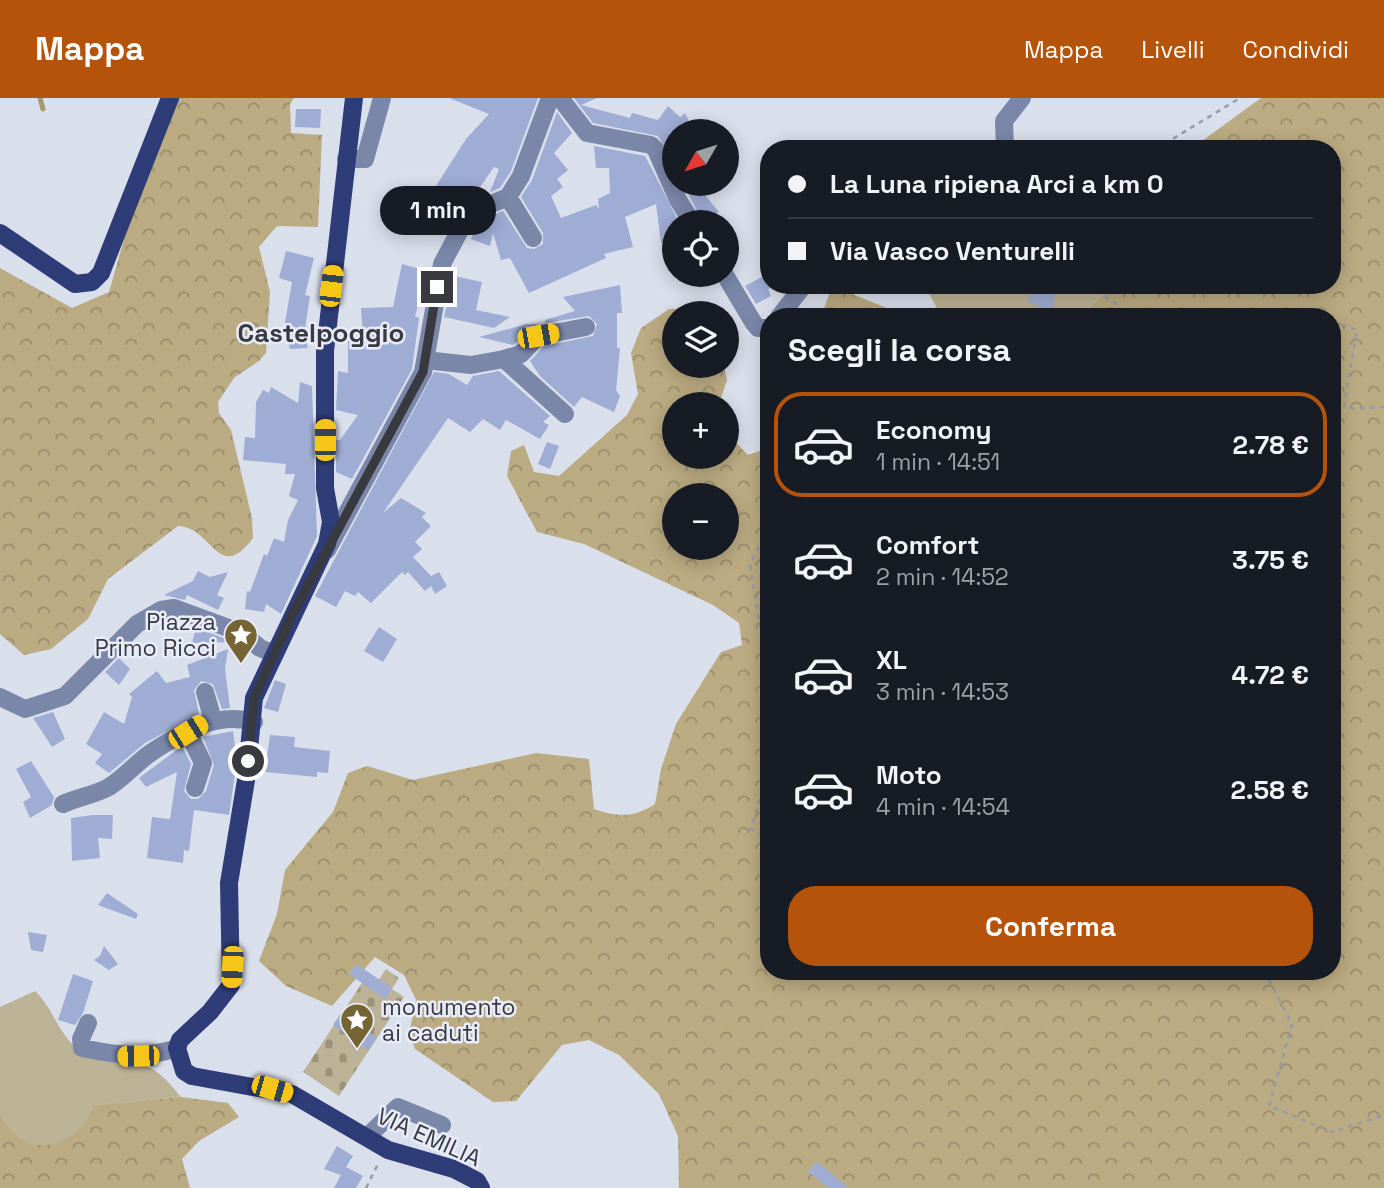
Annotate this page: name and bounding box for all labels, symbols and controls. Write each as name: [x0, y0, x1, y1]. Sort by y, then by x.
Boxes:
text: Mappa: [35, 28, 144, 70]
text: Mappa: [1024, 34, 1103, 65]
text: Livelli: [1141, 34, 1205, 65]
text: Condividi: [1243, 34, 1349, 65]
north arrow: [662, 119, 738, 196]
map controls: [662, 119, 739, 560]
text: La Luna ripiena Arci a km 0: [830, 167, 1164, 201]
callout: 1 min: [379, 186, 495, 234]
text: 1 min: [410, 195, 466, 225]
button: locate: [662, 210, 739, 287]
text: Via Vasco Venturelli: [830, 234, 1075, 268]
car: [319, 264, 344, 308]
route end: [421, 271, 453, 303]
button: layers: [662, 301, 739, 378]
district label: Castelpoggio: [238, 316, 404, 350]
car: [516, 322, 561, 350]
text: Scegli la corsa: [788, 330, 1011, 370]
button: +: [662, 392, 739, 469]
icon: car: [792, 413, 855, 476]
text: Economy: [876, 413, 992, 447]
car: [315, 419, 336, 461]
text: 2.78 €: [1232, 428, 1309, 462]
text: 1 min · 14:51: [876, 447, 1000, 477]
button: −: [662, 483, 739, 560]
icon: car: [792, 528, 855, 591]
text: Comfort: [876, 528, 979, 562]
text: 3.75 €: [1232, 543, 1309, 577]
text: 2 min · 14:52: [876, 562, 1009, 592]
place label: Piazza Primo Ricci: [95, 607, 216, 663]
place icon: Piazza Primo Ricci: [222, 616, 260, 665]
icon: car: [792, 643, 855, 706]
text: XL: [876, 643, 907, 677]
text: 4.72 €: [1232, 658, 1309, 692]
text: 3 min · 14:53: [876, 677, 1009, 707]
car: [165, 712, 212, 752]
route start: [232, 745, 264, 777]
icon: car: [792, 758, 855, 821]
text: Moto: [876, 758, 942, 792]
text: 2.58 €: [1230, 773, 1309, 807]
text: 4 min · 14:54: [876, 792, 1010, 822]
button: Conferma: [788, 886, 1313, 966]
car: [221, 945, 244, 989]
place label: monumento ai caduti: [382, 992, 516, 1048]
place icon: monumento ai caduti: [338, 1001, 376, 1050]
car: [117, 1045, 160, 1067]
car: [249, 1073, 296, 1105]
street label: VIA EMILIA: [372, 1101, 486, 1173]

